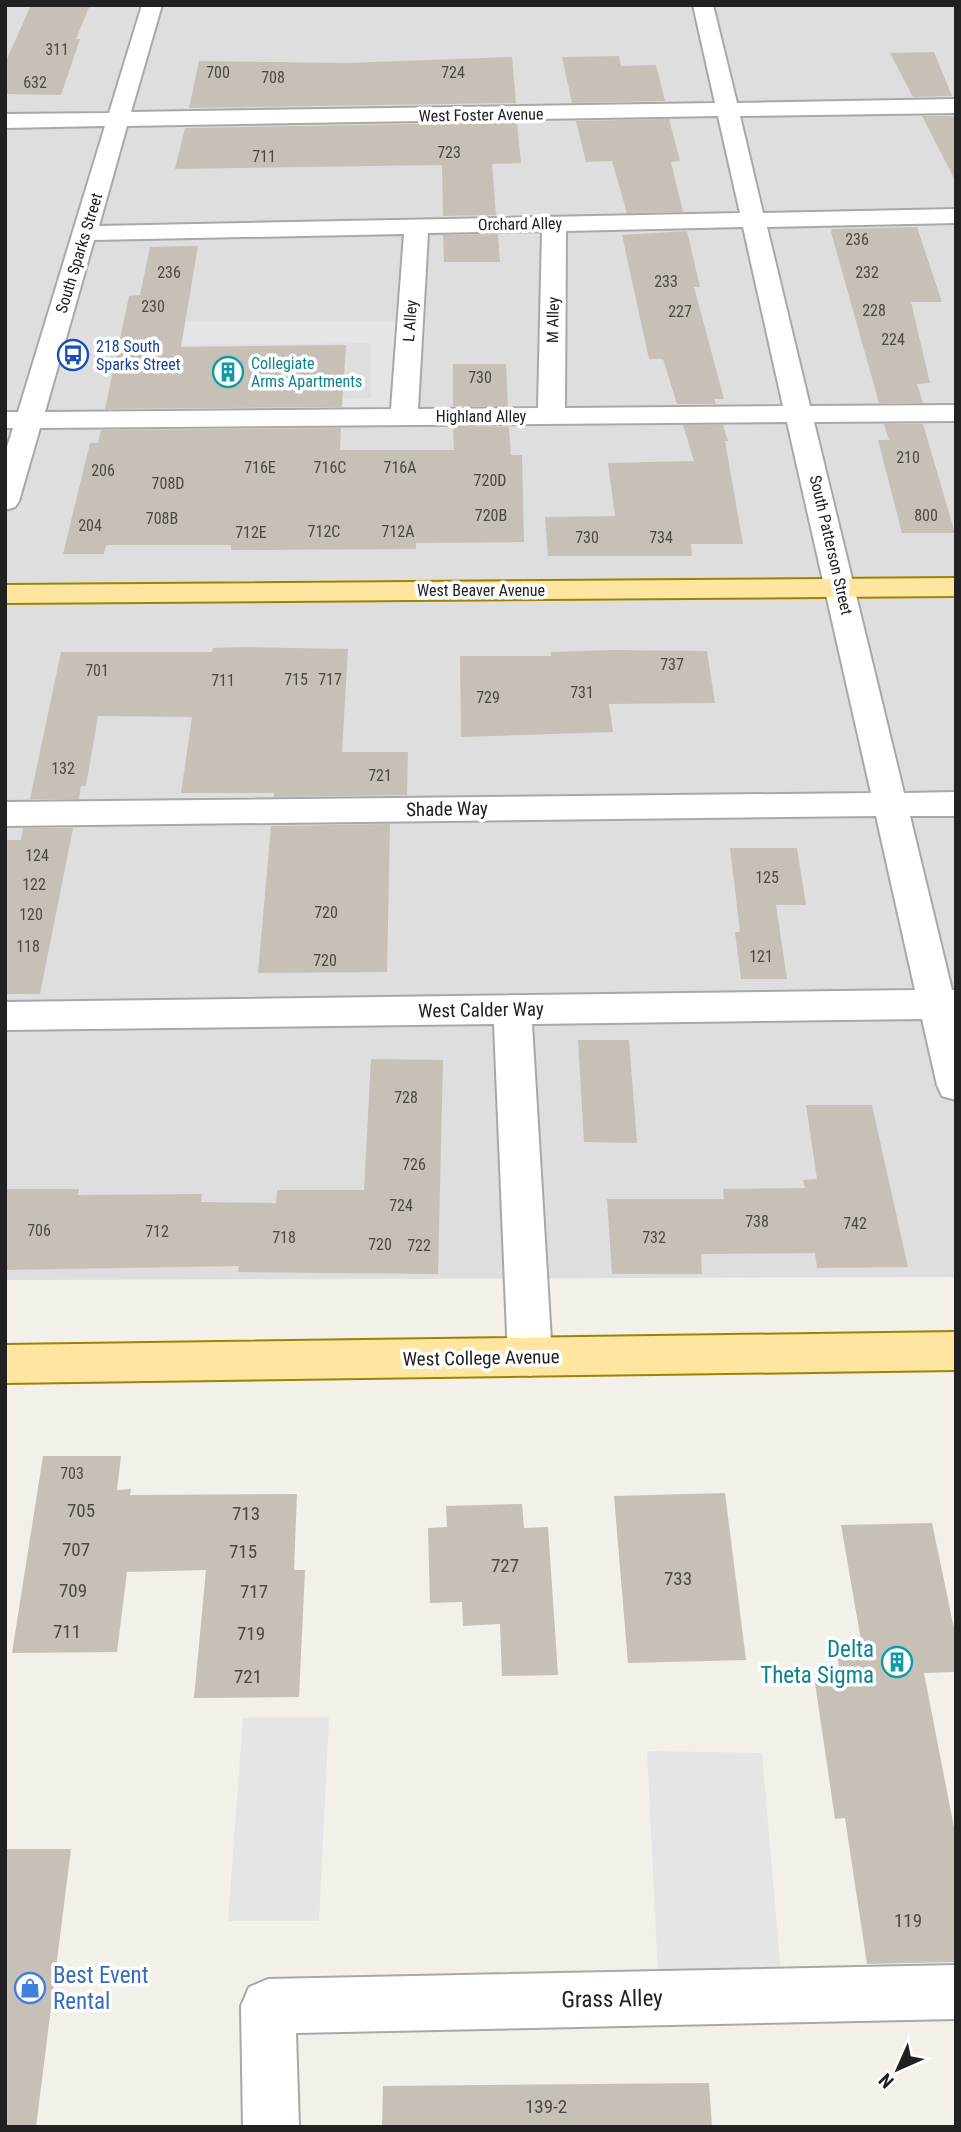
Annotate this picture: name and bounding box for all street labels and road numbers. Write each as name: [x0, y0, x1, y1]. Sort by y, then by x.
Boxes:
street label: West Foster Avenue: [418, 104, 544, 126]
street label: South Sparks Street: [52, 190, 106, 315]
street label: Orchard Alley: [478, 214, 563, 234]
street label: M Alley: [543, 296, 563, 343]
street label: L Alley: [399, 299, 421, 343]
street label: Highland Alley: [436, 407, 527, 426]
street label: South Patterson Street: [806, 473, 856, 617]
street label: West Beaver Avenue: [417, 581, 545, 600]
street label: Shade Way: [406, 797, 488, 821]
street label: West Calder Way: [418, 997, 544, 1023]
street label: West College Avenue: [402, 1345, 560, 1371]
street label: Grass Alley: [561, 1985, 663, 2013]

